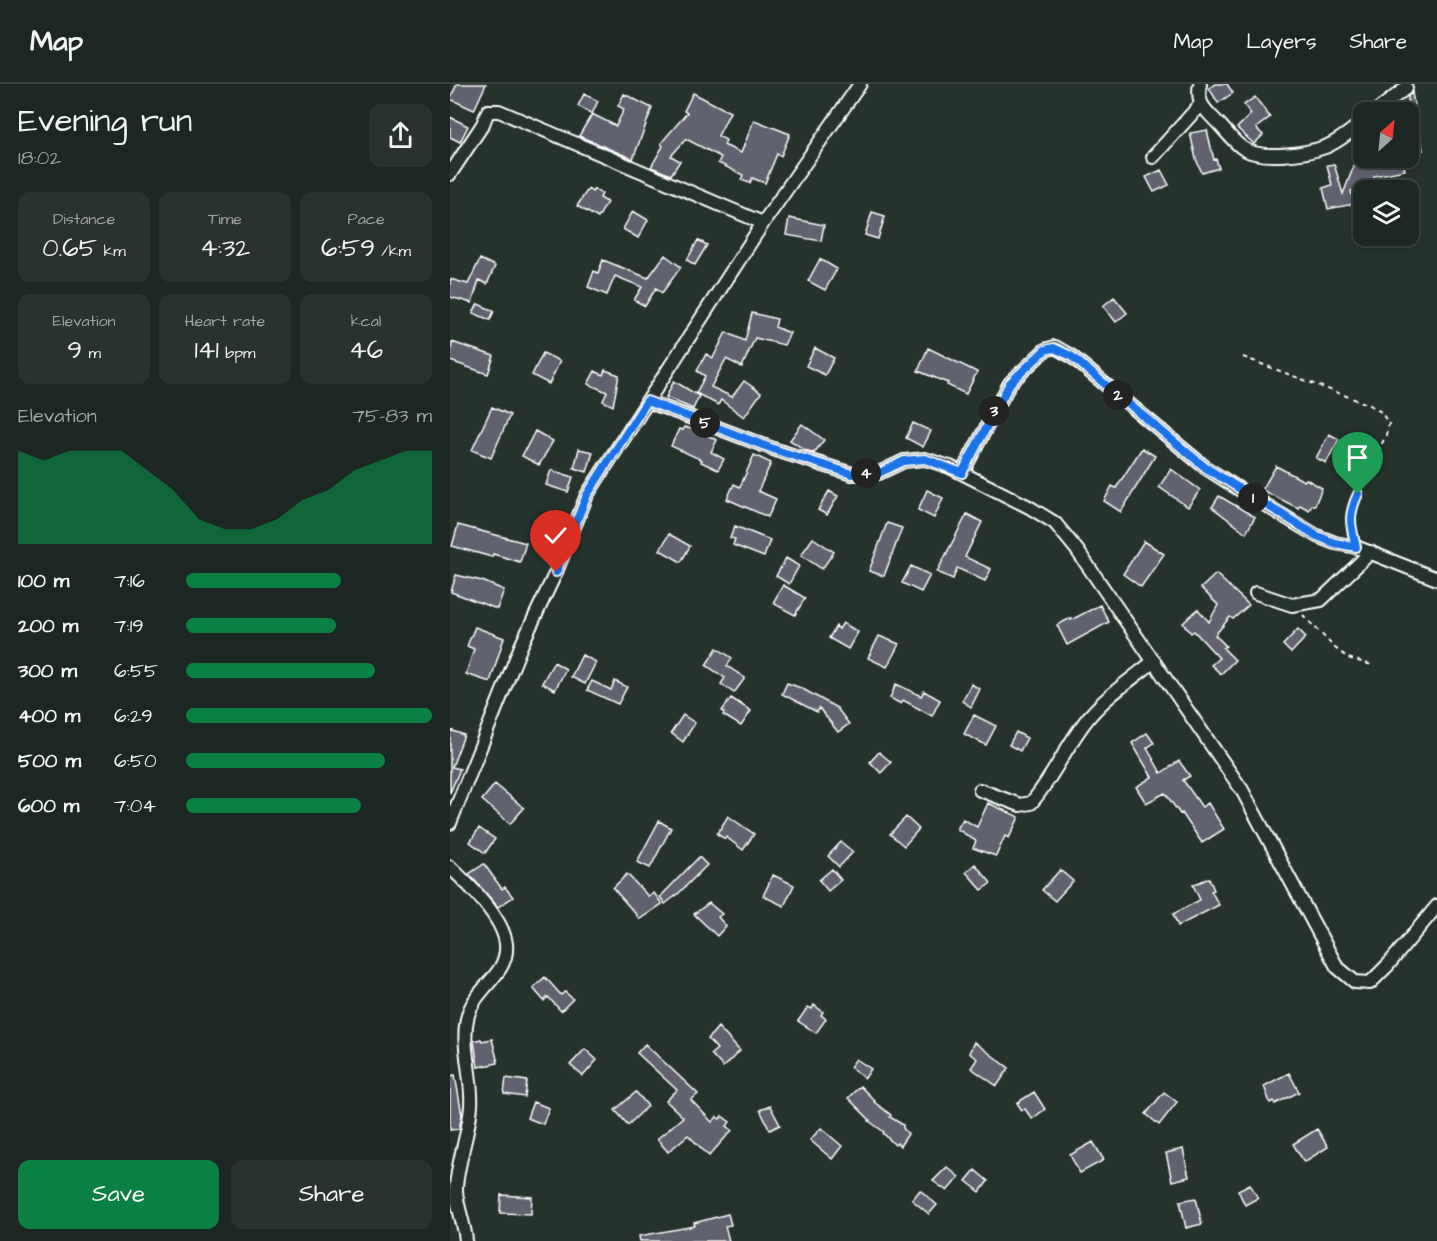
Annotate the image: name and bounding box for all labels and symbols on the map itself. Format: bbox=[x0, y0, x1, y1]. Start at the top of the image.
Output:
north arrow bbox=[1353, 102, 1419, 168]
pin: 2 bbox=[1103, 380, 1133, 410]
pin: 3 bbox=[979, 396, 1009, 426]
pin: 5 bbox=[690, 408, 720, 438]
pin bbox=[1332, 432, 1383, 494]
pin: 4 bbox=[851, 458, 881, 488]
pin: 1 bbox=[1238, 483, 1268, 513]
pin bbox=[530, 510, 581, 572]

